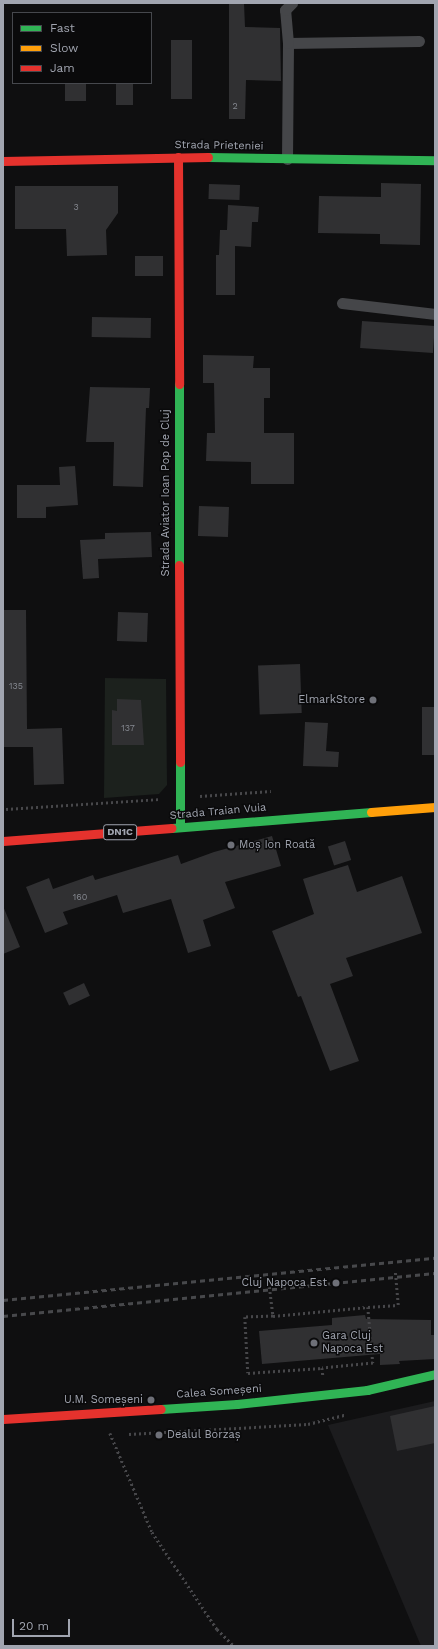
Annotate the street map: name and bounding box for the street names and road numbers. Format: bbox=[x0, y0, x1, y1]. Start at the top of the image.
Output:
street label: Strada Prieteniei bbox=[174, 139, 264, 153]
street label: Strada Aviator Ioan Pop de Cluj bbox=[159, 409, 173, 577]
street label: Strada Traian Vuia bbox=[169, 801, 267, 823]
road number: DN1C bbox=[103, 824, 137, 840]
street label: Calea Someșeni bbox=[176, 1382, 262, 1402]

